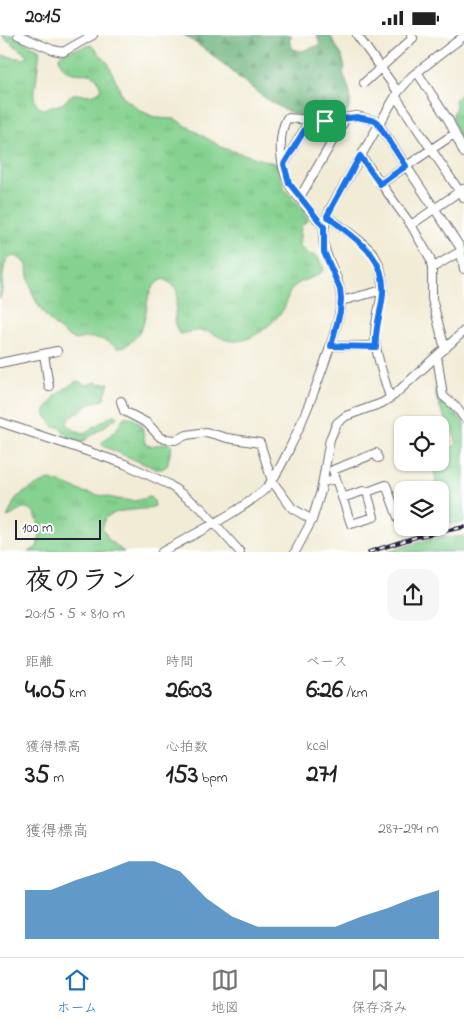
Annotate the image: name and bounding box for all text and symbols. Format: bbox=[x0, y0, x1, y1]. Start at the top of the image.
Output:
text: 20:15 bbox=[25, 4, 61, 31]
pin bbox=[304, 100, 346, 142]
icon: arrive bbox=[311, 107, 339, 135]
map controls bbox=[394, 416, 449, 536]
button: locate bbox=[394, 416, 449, 471]
button: layers bbox=[394, 481, 449, 536]
scale bar bbox=[15, 517, 101, 540]
text: 100 m bbox=[22, 518, 53, 539]
text: 夜のラン bbox=[25, 562, 137, 603]
button: share bbox=[387, 569, 439, 621]
text: 20:15 · 5 × 810 m bbox=[25, 602, 125, 626]
text: 距離 bbox=[25, 652, 53, 673]
text: 時間 bbox=[166, 652, 194, 673]
text: ペース bbox=[306, 652, 348, 673]
text: 4.05 bbox=[25, 673, 66, 709]
text: 26:03 bbox=[166, 673, 212, 709]
text: 6:26 bbox=[306, 673, 343, 709]
text: km bbox=[66, 683, 86, 704]
text: /km bbox=[343, 683, 368, 704]
text: kcal bbox=[306, 736, 329, 757]
text: 獲得標高 bbox=[25, 737, 81, 758]
text: 心拍数 bbox=[166, 737, 208, 758]
text: 271 bbox=[306, 757, 337, 793]
text: 35 bbox=[25, 758, 50, 794]
text: 153 bbox=[166, 758, 198, 794]
text: m bbox=[50, 768, 64, 789]
text: bpm bbox=[198, 768, 228, 789]
text: 287–294 m bbox=[378, 817, 439, 841]
text: 獲得標高 bbox=[25, 820, 89, 844]
tab: ホーム bbox=[56, 966, 98, 1019]
tab: 地図 bbox=[211, 966, 239, 1019]
tab: 保存済み bbox=[352, 966, 408, 1019]

